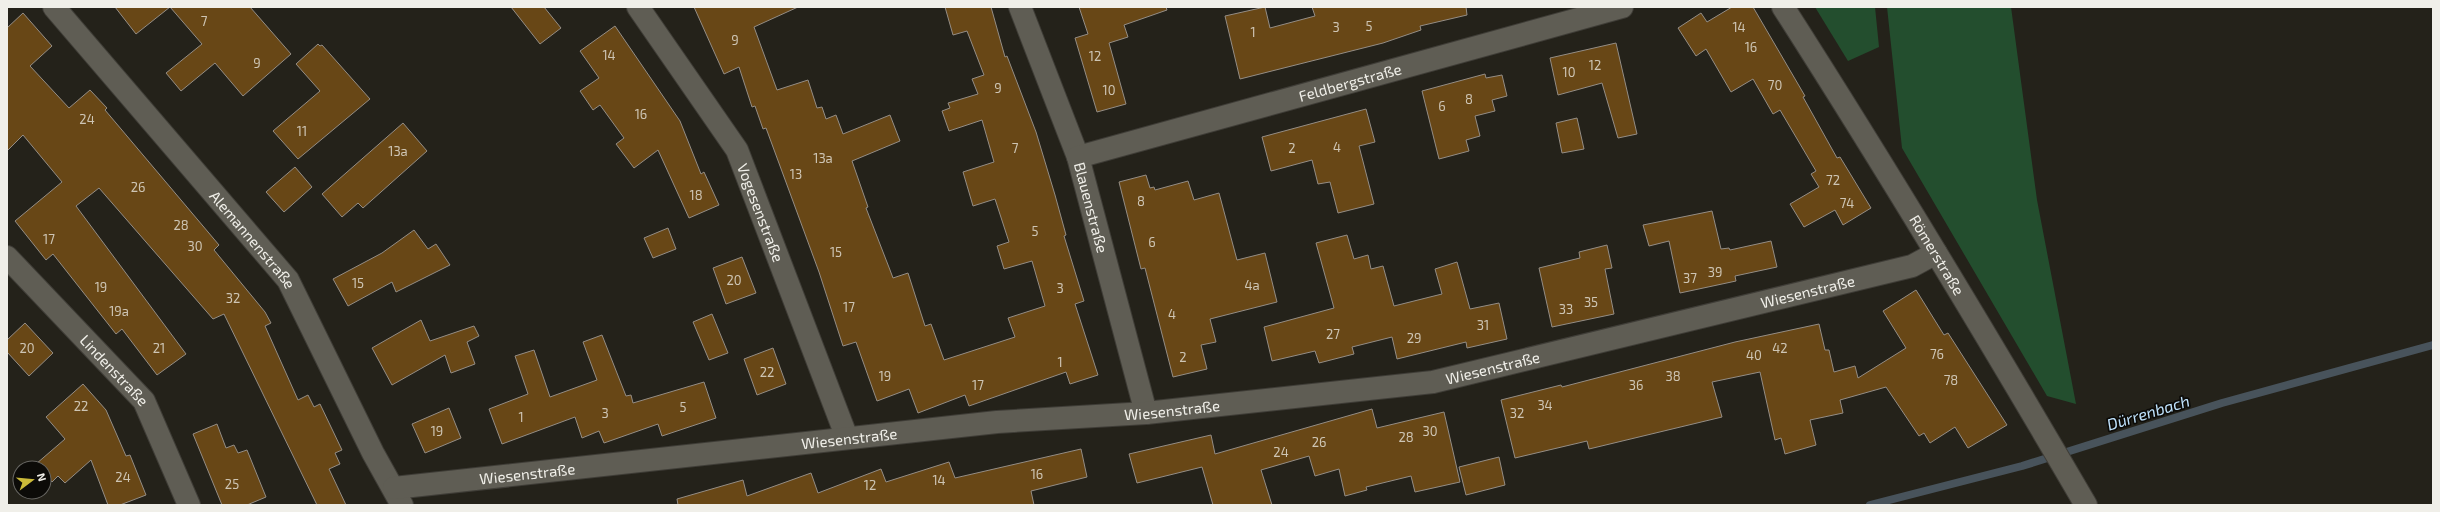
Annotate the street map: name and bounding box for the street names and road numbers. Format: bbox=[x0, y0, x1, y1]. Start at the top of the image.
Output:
street label: Feldbergstraße bbox=[1296, 59, 1403, 105]
street label: Blauenstraße bbox=[1071, 160, 1112, 255]
street label: Vogesenstraße bbox=[734, 161, 788, 264]
street label: Alemannenstraße bbox=[206, 187, 300, 291]
street label: Römerstraße bbox=[1906, 211, 1969, 298]
street label: Wiesenstraße bbox=[1759, 271, 1857, 311]
street label: Lindenstraße bbox=[77, 331, 153, 409]
street label: Wiesenstraße bbox=[1444, 347, 1542, 388]
street label: Wiesenstraße bbox=[1123, 396, 1221, 423]
street label: Wiesenstraße bbox=[800, 424, 898, 452]
street label: Wiesenstraße bbox=[478, 459, 576, 488]

